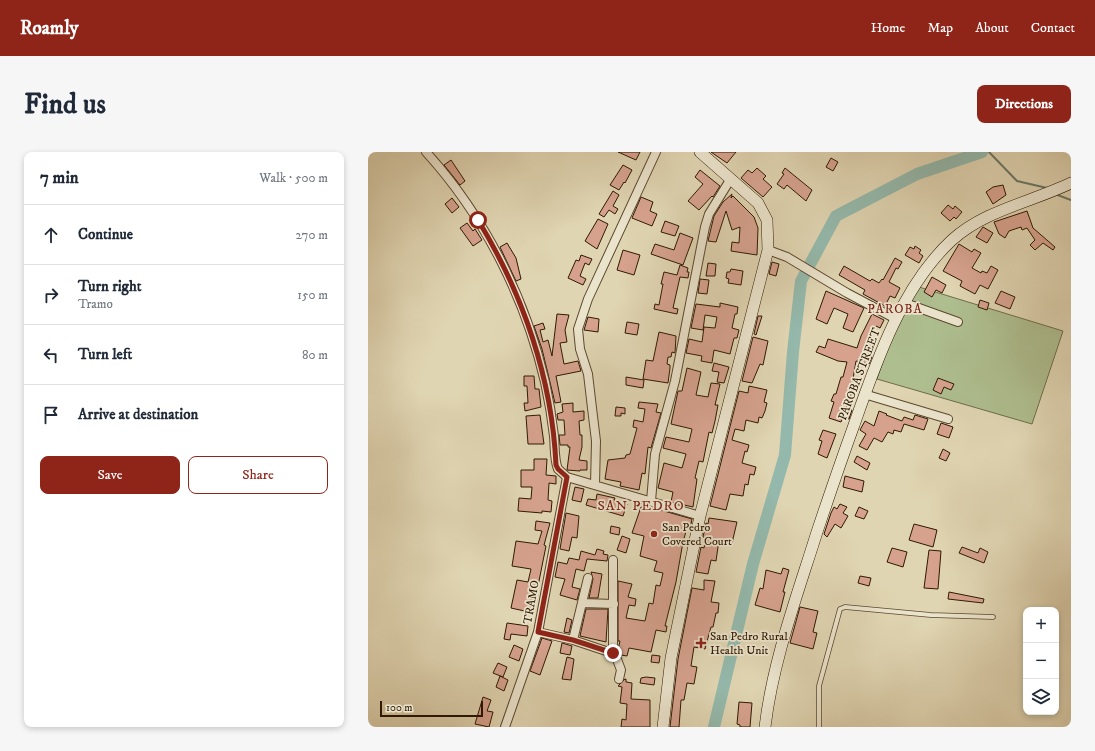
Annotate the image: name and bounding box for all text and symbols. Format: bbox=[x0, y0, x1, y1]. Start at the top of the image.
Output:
text: Roamly bbox=[20, 17, 79, 40]
text: Home bbox=[871, 19, 905, 37]
text: Map bbox=[927, 19, 953, 37]
text: About bbox=[975, 19, 1009, 37]
text: Contact bbox=[1031, 19, 1075, 37]
button: Directions bbox=[977, 85, 1071, 123]
text: Find us bbox=[24, 87, 106, 122]
text: 7 min bbox=[40, 167, 79, 189]
text: Walk · 500 m bbox=[259, 170, 328, 186]
route start bbox=[469, 211, 487, 229]
icon: ahead bbox=[40, 224, 62, 246]
text: Continue bbox=[78, 225, 133, 244]
text: 270 m bbox=[296, 227, 328, 243]
text: Turn right bbox=[78, 277, 141, 296]
icon: right bbox=[40, 284, 62, 306]
text: 150 m bbox=[297, 287, 328, 303]
text: Tramo bbox=[78, 296, 113, 312]
district label: PAROBA bbox=[867, 301, 923, 317]
street label: PAROBA STREET bbox=[835, 326, 884, 423]
icon: left bbox=[40, 344, 62, 366]
text: Turn left bbox=[78, 345, 132, 364]
text: 80 m bbox=[302, 347, 328, 363]
icon: arrive bbox=[40, 404, 62, 426]
text: Arrive at destination bbox=[78, 405, 198, 424]
button: Save bbox=[40, 456, 180, 494]
button: Share bbox=[188, 456, 328, 494]
district label: SAN PEDRO bbox=[597, 497, 685, 515]
place label: San Pedro Covered Court bbox=[662, 520, 732, 549]
marker: San Pedro Covered Court bbox=[649, 529, 659, 539]
street label: TRAMO bbox=[520, 579, 543, 625]
map controls bbox=[1023, 607, 1059, 715]
button: + bbox=[1023, 607, 1059, 643]
place label: San Pedro Rural Health Unit bbox=[710, 629, 788, 658]
marker: San Pedro Rural Health Unit bbox=[695, 637, 707, 649]
button: − bbox=[1023, 643, 1059, 679]
route end bbox=[604, 644, 622, 662]
button: layers bbox=[1023, 679, 1059, 715]
scale bar bbox=[380, 699, 483, 718]
text: 100 m bbox=[386, 701, 412, 715]

